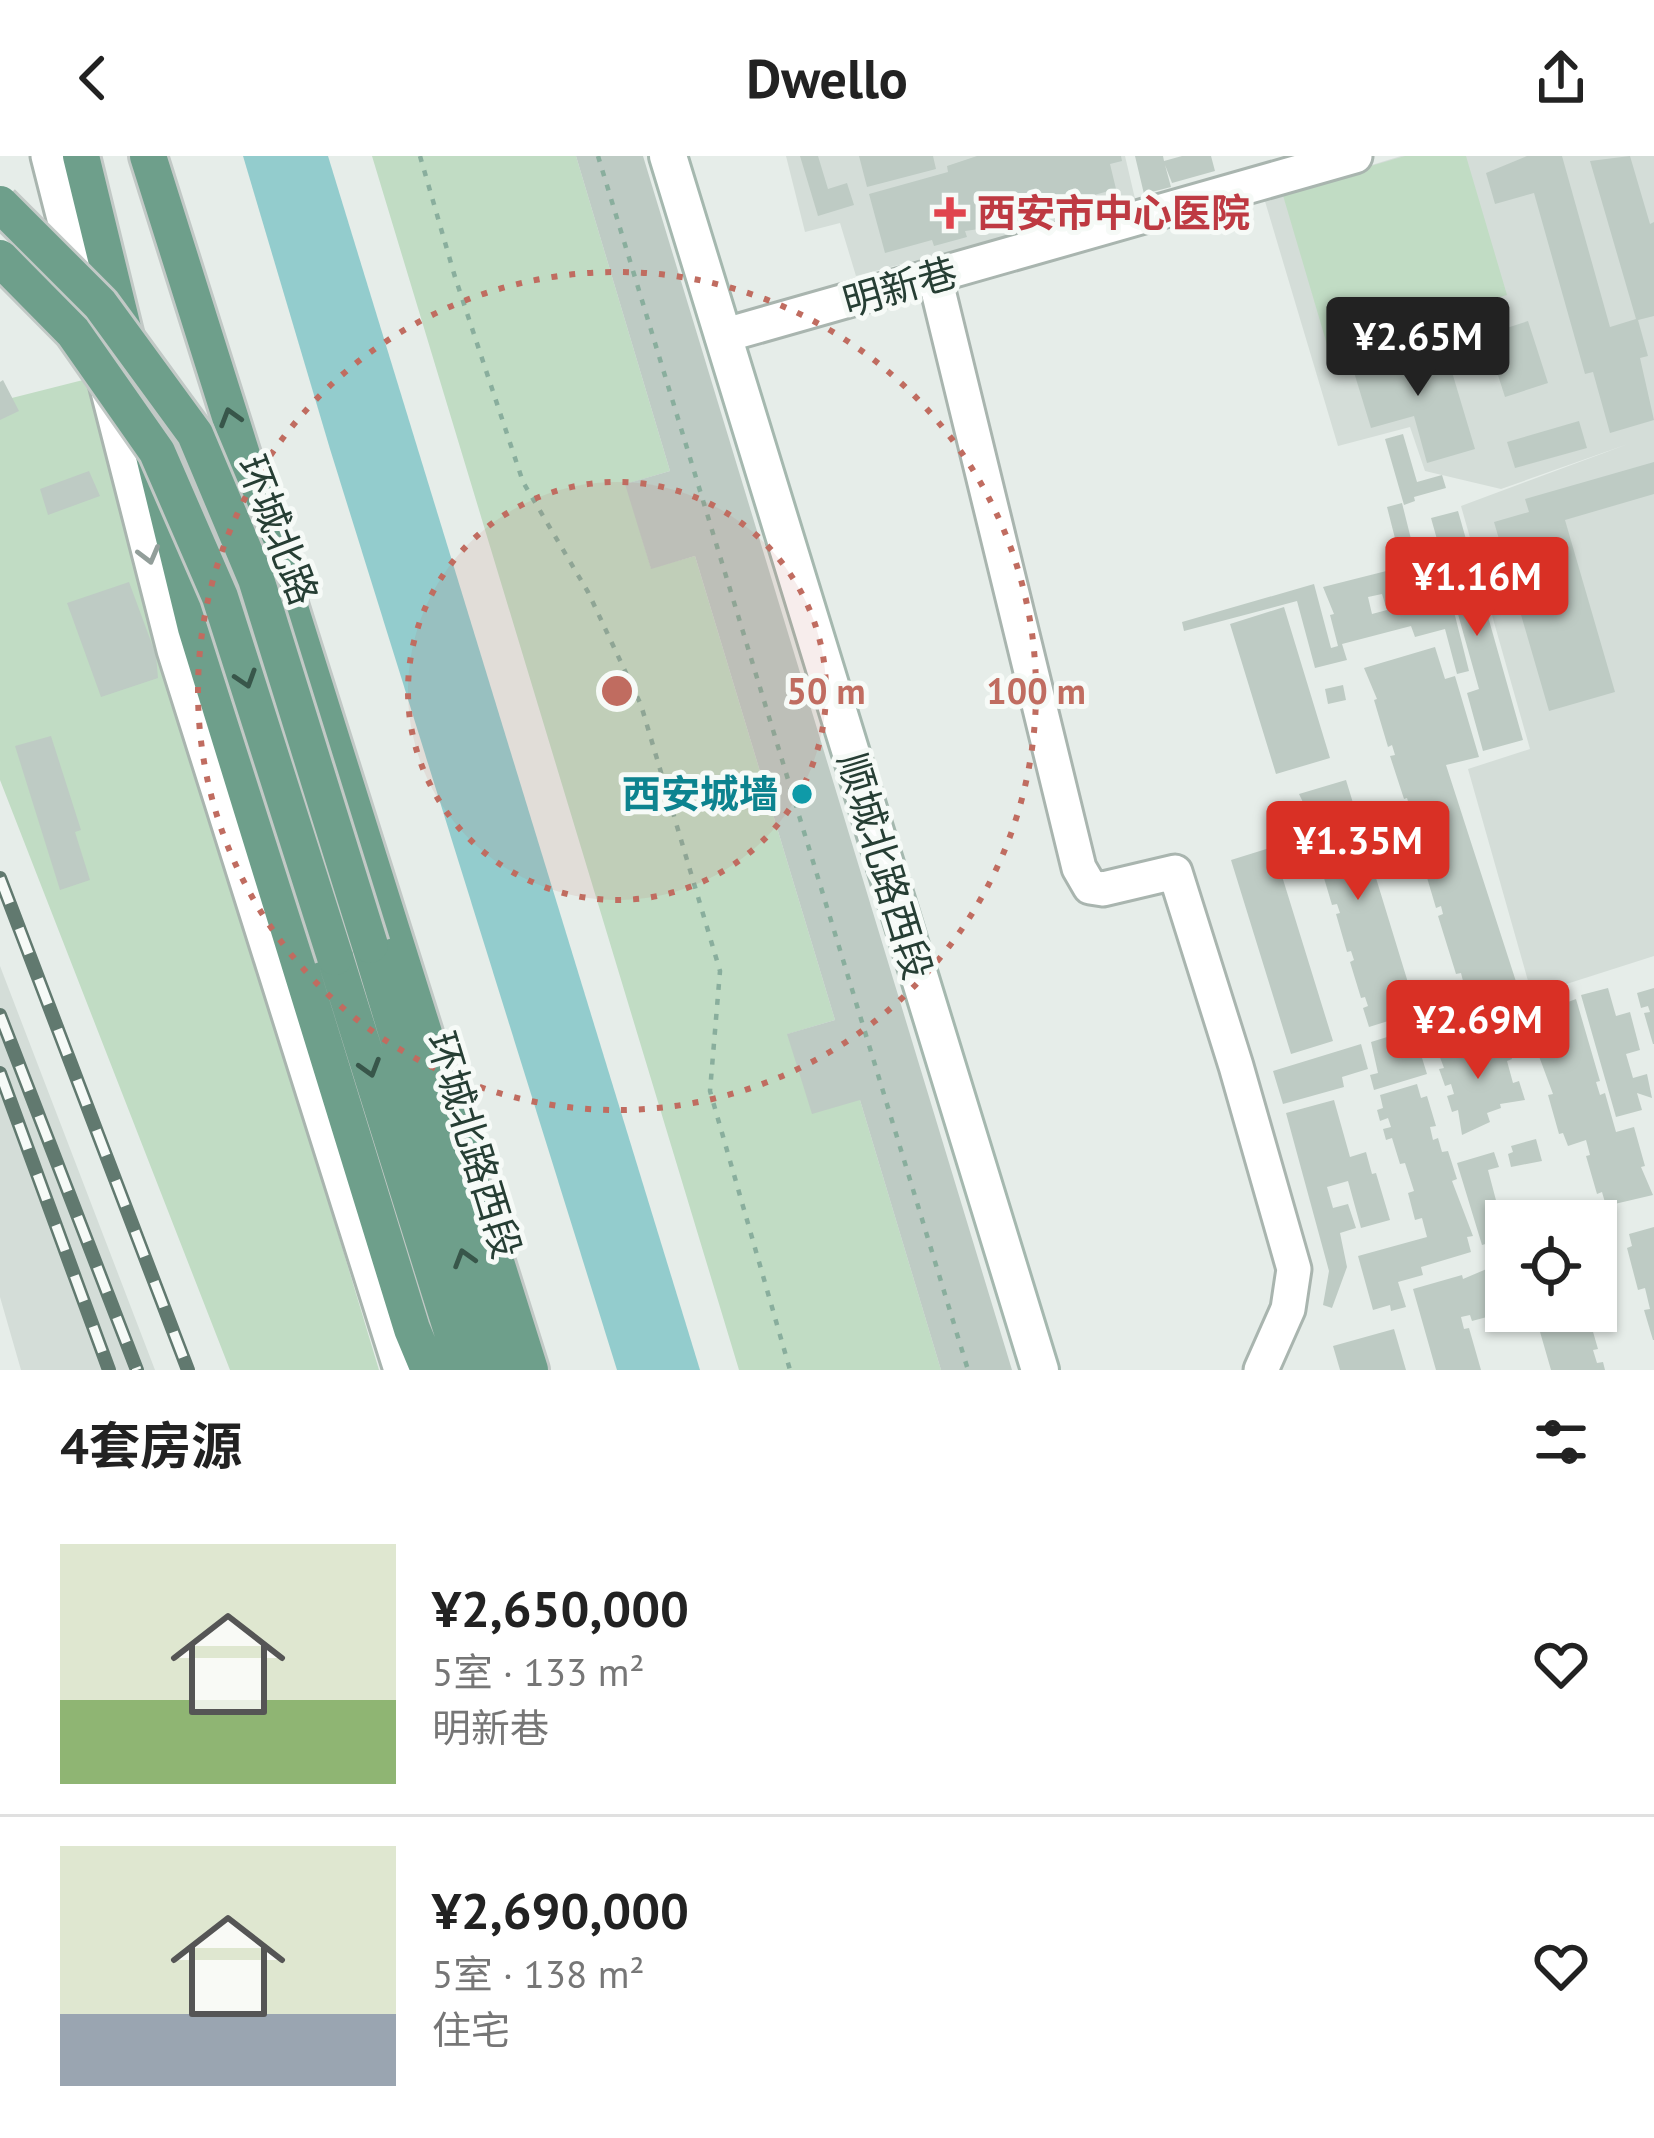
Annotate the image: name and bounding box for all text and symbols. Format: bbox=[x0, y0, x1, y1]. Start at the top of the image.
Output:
text: Dwello bbox=[746, 43, 908, 113]
icon: back bbox=[60, 45, 126, 111]
icon: share bbox=[1528, 45, 1594, 111]
place label: 西安市中心医院 bbox=[977, 187, 1250, 238]
marker: 西安市中心医院 bbox=[934, 197, 966, 229]
street label: 明新巷 bbox=[837, 246, 963, 327]
pin: ¥2.65M bbox=[1320, 297, 1516, 399]
text: ¥2.65M bbox=[1353, 310, 1483, 361]
one-way arrow bbox=[219, 407, 244, 428]
street label: 环城北路 bbox=[227, 448, 330, 612]
pin: ¥1.16M bbox=[1379, 537, 1575, 639]
one-way arrow bbox=[134, 544, 159, 564]
text: ¥1.16M bbox=[1412, 550, 1542, 601]
text: 50 m bbox=[787, 667, 865, 714]
text: 100 m bbox=[986, 667, 1086, 714]
one-way arrow bbox=[232, 668, 257, 689]
centre of rings bbox=[596, 670, 638, 712]
street label: 顺城北路西段 bbox=[827, 747, 944, 985]
place label: 西安城墙 bbox=[622, 768, 778, 819]
marker: 西安城墙 bbox=[789, 781, 815, 807]
pin: ¥1.35M bbox=[1260, 801, 1456, 903]
text: ¥1.35M bbox=[1293, 814, 1423, 865]
pin: ¥2.69M bbox=[1380, 980, 1576, 1082]
text: ¥2.69M bbox=[1413, 993, 1543, 1044]
street label: 环城北路西段 bbox=[416, 1026, 533, 1264]
one-way arrow bbox=[356, 1057, 381, 1078]
map controls bbox=[1485, 1200, 1617, 1332]
button: locate bbox=[1485, 1200, 1617, 1332]
one-way arrow bbox=[453, 1248, 478, 1269]
icon: filters bbox=[1528, 1409, 1594, 1475]
text: 4套房源 bbox=[60, 1412, 242, 1478]
text: ¥2,650,000 bbox=[432, 1575, 689, 1641]
icon: home bbox=[156, 1592, 300, 1736]
icon: heart bbox=[1528, 1631, 1594, 1697]
text: 5室 · 133 m² bbox=[432, 1646, 645, 1697]
text: 明新巷 bbox=[432, 1702, 549, 1753]
text: ¥2,690,000 bbox=[432, 1877, 689, 1943]
icon: home bbox=[156, 1894, 300, 2038]
icon: heart bbox=[1528, 1933, 1594, 1999]
text: 5室 · 138 m² bbox=[432, 1948, 645, 1999]
text: 住宅 bbox=[432, 2004, 510, 2055]

